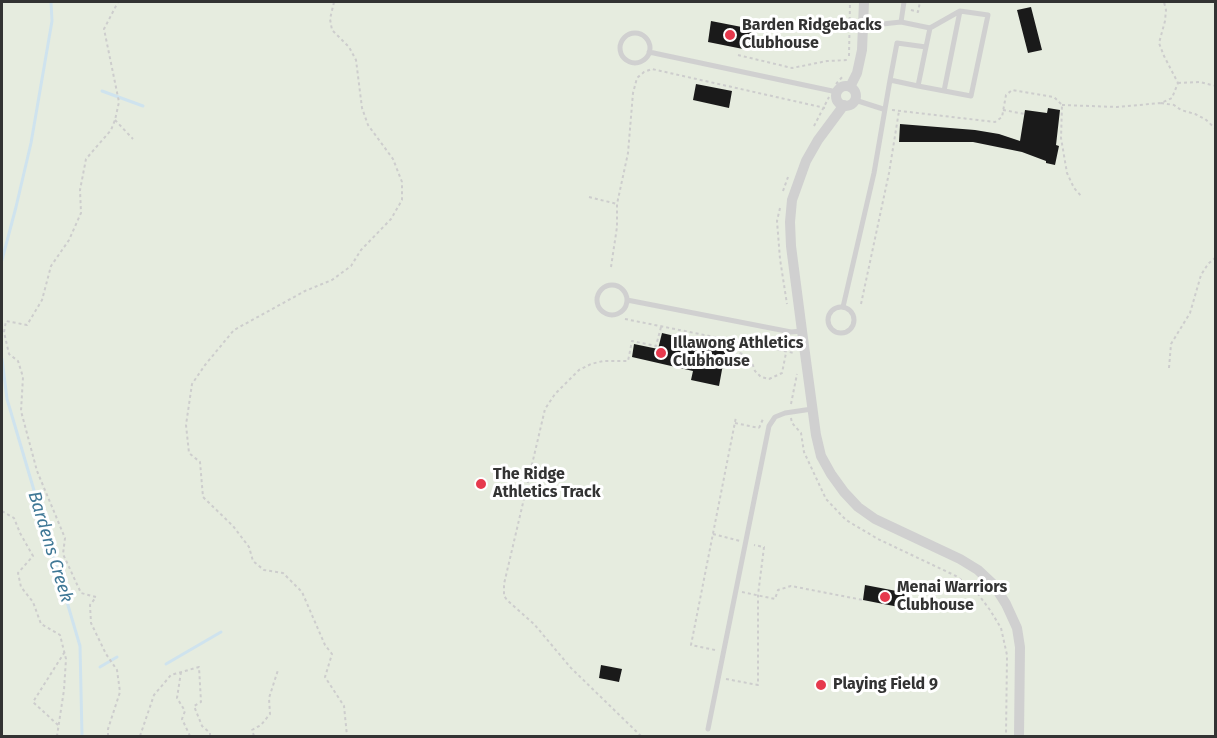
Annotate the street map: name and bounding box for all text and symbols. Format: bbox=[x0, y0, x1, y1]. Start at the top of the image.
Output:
place label: Barden Ridgebacks Clubhouse bbox=[742, 16, 882, 54]
marker: Barden Ridgebacks Clubhouse bbox=[723, 28, 737, 42]
place label: Illawong Athletics Clubhouse bbox=[673, 334, 803, 372]
marker: Illawong Athletics Clubhouse bbox=[654, 346, 668, 360]
place label: The Ridge Athletics Track bbox=[493, 465, 601, 503]
marker: The Ridge Athletics Track bbox=[474, 477, 488, 491]
water label: Bardens Creek bbox=[23, 489, 77, 605]
place label: Menai Warriors Clubhouse bbox=[897, 578, 1007, 616]
marker: Menai Warriors Clubhouse bbox=[878, 590, 892, 604]
place label: Playing Field 9 bbox=[833, 675, 938, 695]
marker: Playing Field 9 bbox=[814, 678, 828, 692]

